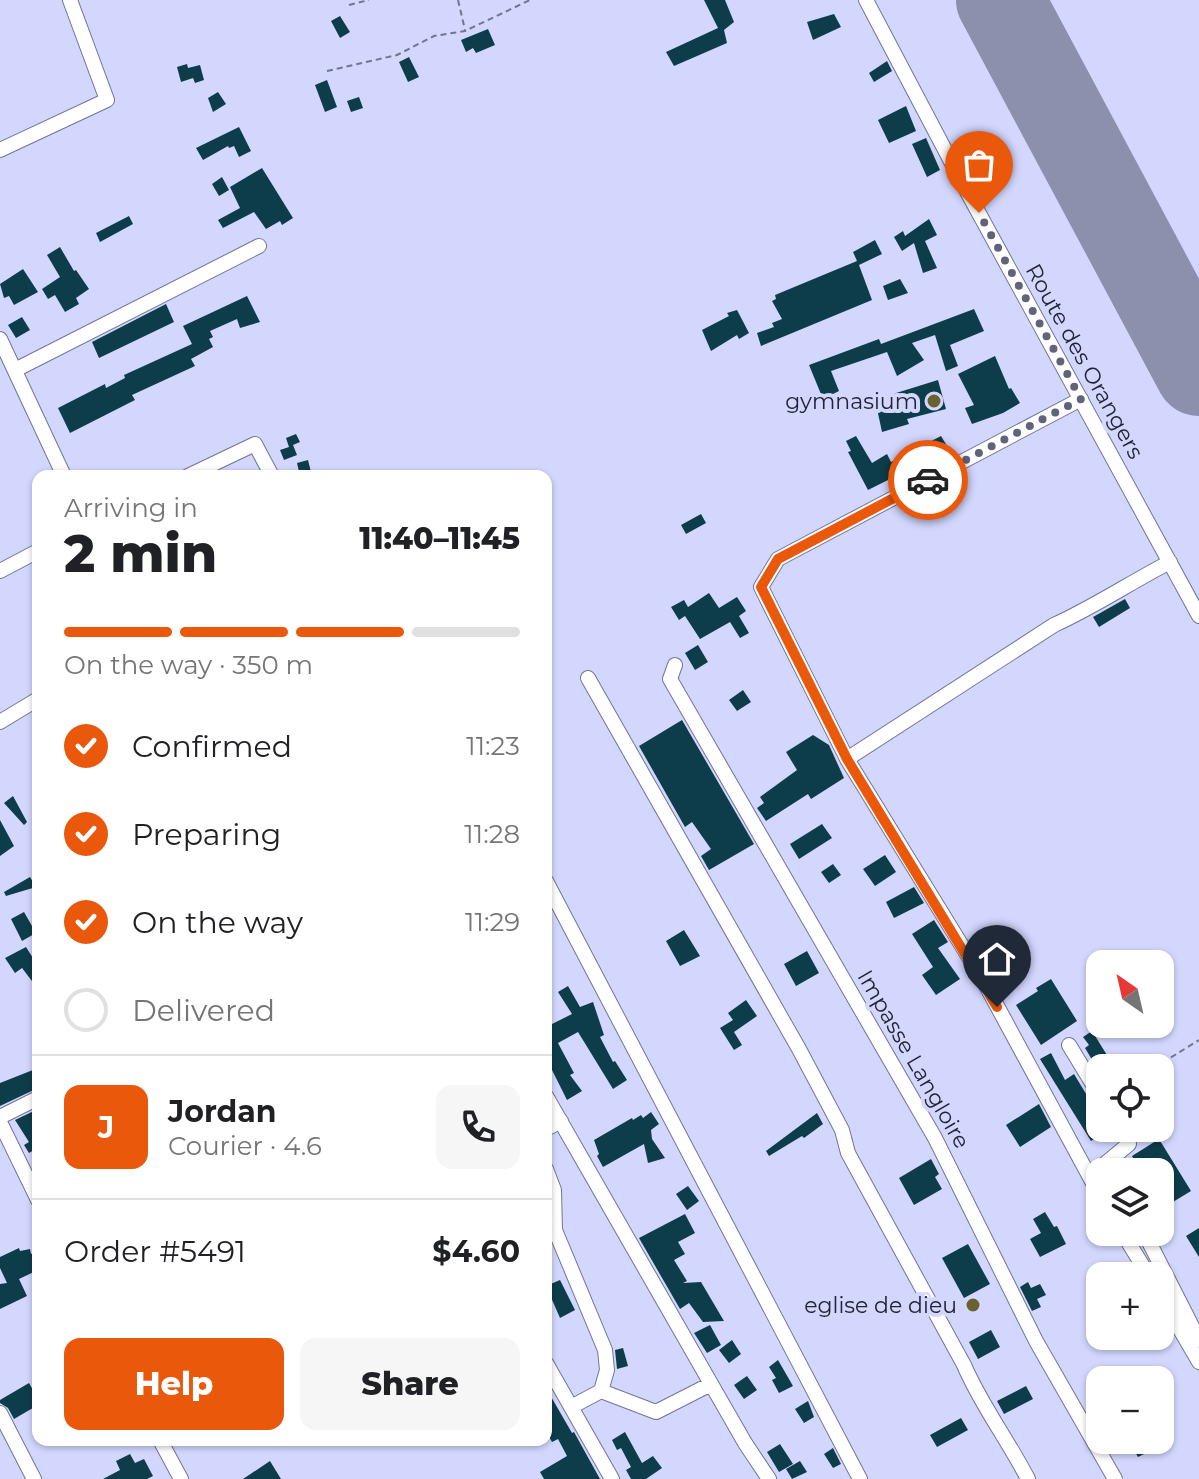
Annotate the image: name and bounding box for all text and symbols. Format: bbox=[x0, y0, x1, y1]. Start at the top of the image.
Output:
pin bbox=[945, 131, 1013, 213]
icon: bag bbox=[957, 143, 1001, 187]
street label: Route des Orangers bbox=[1020, 259, 1150, 464]
place label: gymnasium bbox=[785, 388, 918, 415]
marker: gymnasium bbox=[925, 392, 943, 410]
courier bbox=[888, 440, 968, 520]
icon: car bbox=[906, 458, 950, 502]
text: Arriving in bbox=[64, 492, 198, 524]
text: 11:40–11:45 bbox=[359, 520, 520, 557]
text: 2 min bbox=[64, 522, 217, 585]
text: On the way · 350 m bbox=[64, 649, 313, 681]
icon: check bbox=[64, 724, 108, 768]
text: Confirmed bbox=[132, 728, 292, 765]
text: 11:23 bbox=[466, 730, 520, 762]
icon: check bbox=[64, 812, 108, 856]
text: Preparing bbox=[132, 816, 281, 853]
text: 11:28 bbox=[464, 818, 520, 850]
icon: check bbox=[64, 900, 108, 944]
text: On the way bbox=[132, 904, 303, 941]
text: 11:29 bbox=[465, 906, 520, 938]
pin bbox=[963, 925, 1031, 1007]
icon: home bbox=[975, 937, 1019, 981]
north arrow bbox=[1086, 950, 1174, 1038]
map controls bbox=[1086, 950, 1174, 1454]
street label: Impasse Langloire bbox=[851, 965, 976, 1153]
text: Delivered bbox=[132, 992, 275, 1029]
button: locate bbox=[1086, 1054, 1174, 1142]
button: phone bbox=[436, 1085, 520, 1169]
text: Jordan bbox=[168, 1093, 277, 1130]
text: J bbox=[98, 1109, 114, 1146]
text: Courier · 4.6 bbox=[168, 1130, 322, 1162]
button: layers bbox=[1086, 1158, 1174, 1246]
text: Order #5491 bbox=[64, 1233, 246, 1270]
text: $4.60 bbox=[432, 1233, 520, 1270]
button: + bbox=[1086, 1262, 1174, 1350]
place label: eglise de dieu bbox=[804, 1292, 957, 1319]
marker: eglise de dieu bbox=[964, 1296, 982, 1314]
button: Help bbox=[64, 1338, 284, 1430]
button: Share bbox=[300, 1338, 520, 1430]
button: − bbox=[1086, 1366, 1174, 1454]

